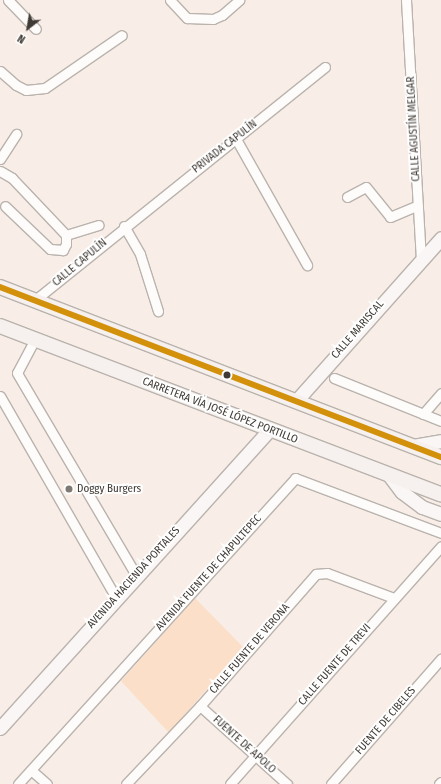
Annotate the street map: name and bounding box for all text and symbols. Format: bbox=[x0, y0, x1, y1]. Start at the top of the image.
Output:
north arrow bbox=[8, 8, 48, 48]
text: N bbox=[15, 31, 28, 46]
street label: CALLE AGUSTÍN MELGAR bbox=[405, 76, 423, 182]
street label: PRIVADA CAPULÍN bbox=[190, 118, 260, 176]
street label: CALLE CAPULÍN bbox=[50, 236, 110, 290]
street label: CALLE MARISCAL bbox=[329, 298, 387, 362]
unlabelled marker bbox=[222, 370, 232, 380]
street label: CARRETERA VÍA JOSÉ LÓPEZ PORTILLO bbox=[140, 375, 300, 447]
place label: Doggy Burgers bbox=[77, 482, 141, 496]
marker: Doggy Burgers bbox=[64, 484, 74, 494]
street label: AVENIDA FUENTE DE CHAPULTEPEC bbox=[153, 512, 265, 634]
street label: AVENIDA HACIENDA PORTALES bbox=[85, 525, 183, 631]
street label: CALLE FUENTE DE VERONA bbox=[207, 601, 293, 697]
street label: CALLE FUENTE DE TREVI bbox=[296, 622, 374, 708]
street label: FUENTE DE CIBELES bbox=[353, 685, 419, 757]
street label: FUENTE DE APOLO bbox=[210, 713, 278, 777]

